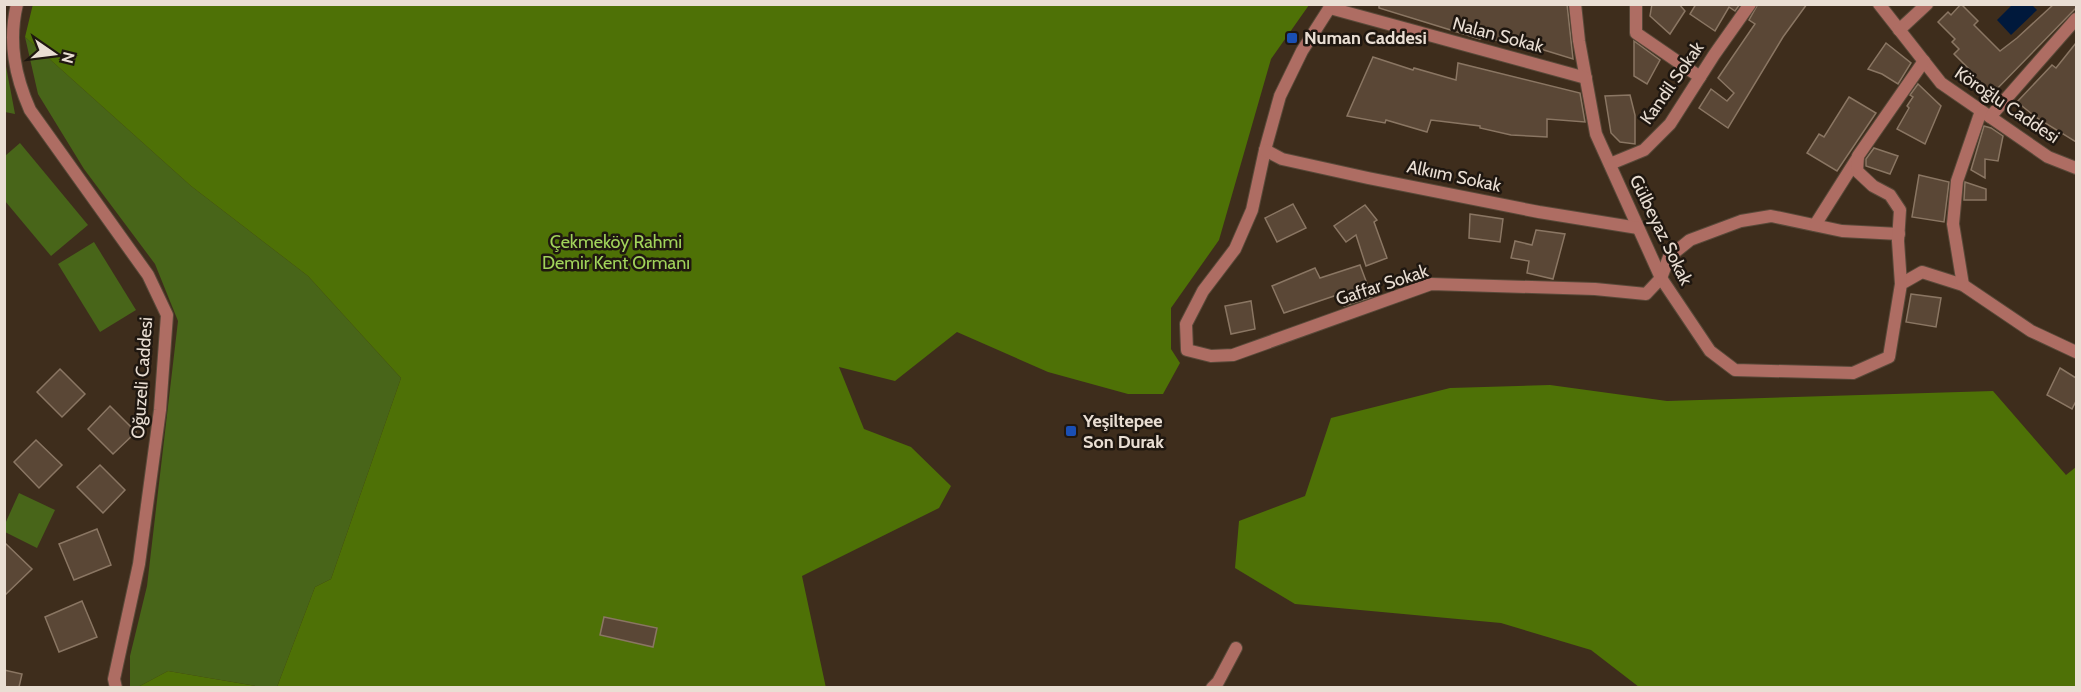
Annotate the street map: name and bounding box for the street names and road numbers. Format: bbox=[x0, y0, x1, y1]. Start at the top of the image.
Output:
street label: Nalan Sokak bbox=[1450, 12, 1547, 58]
street label: Kandil Sokak bbox=[1635, 37, 1709, 129]
street label: Köroğlu Caddesi bbox=[1950, 62, 2064, 148]
street label: Alkıım Sokak bbox=[1405, 155, 1504, 197]
street label: Gülbeyaz Sokak bbox=[1625, 171, 1698, 290]
street label: Gaffar Sokak bbox=[1333, 259, 1432, 310]
street label: Oğuzeli Caddesi bbox=[127, 316, 157, 440]

